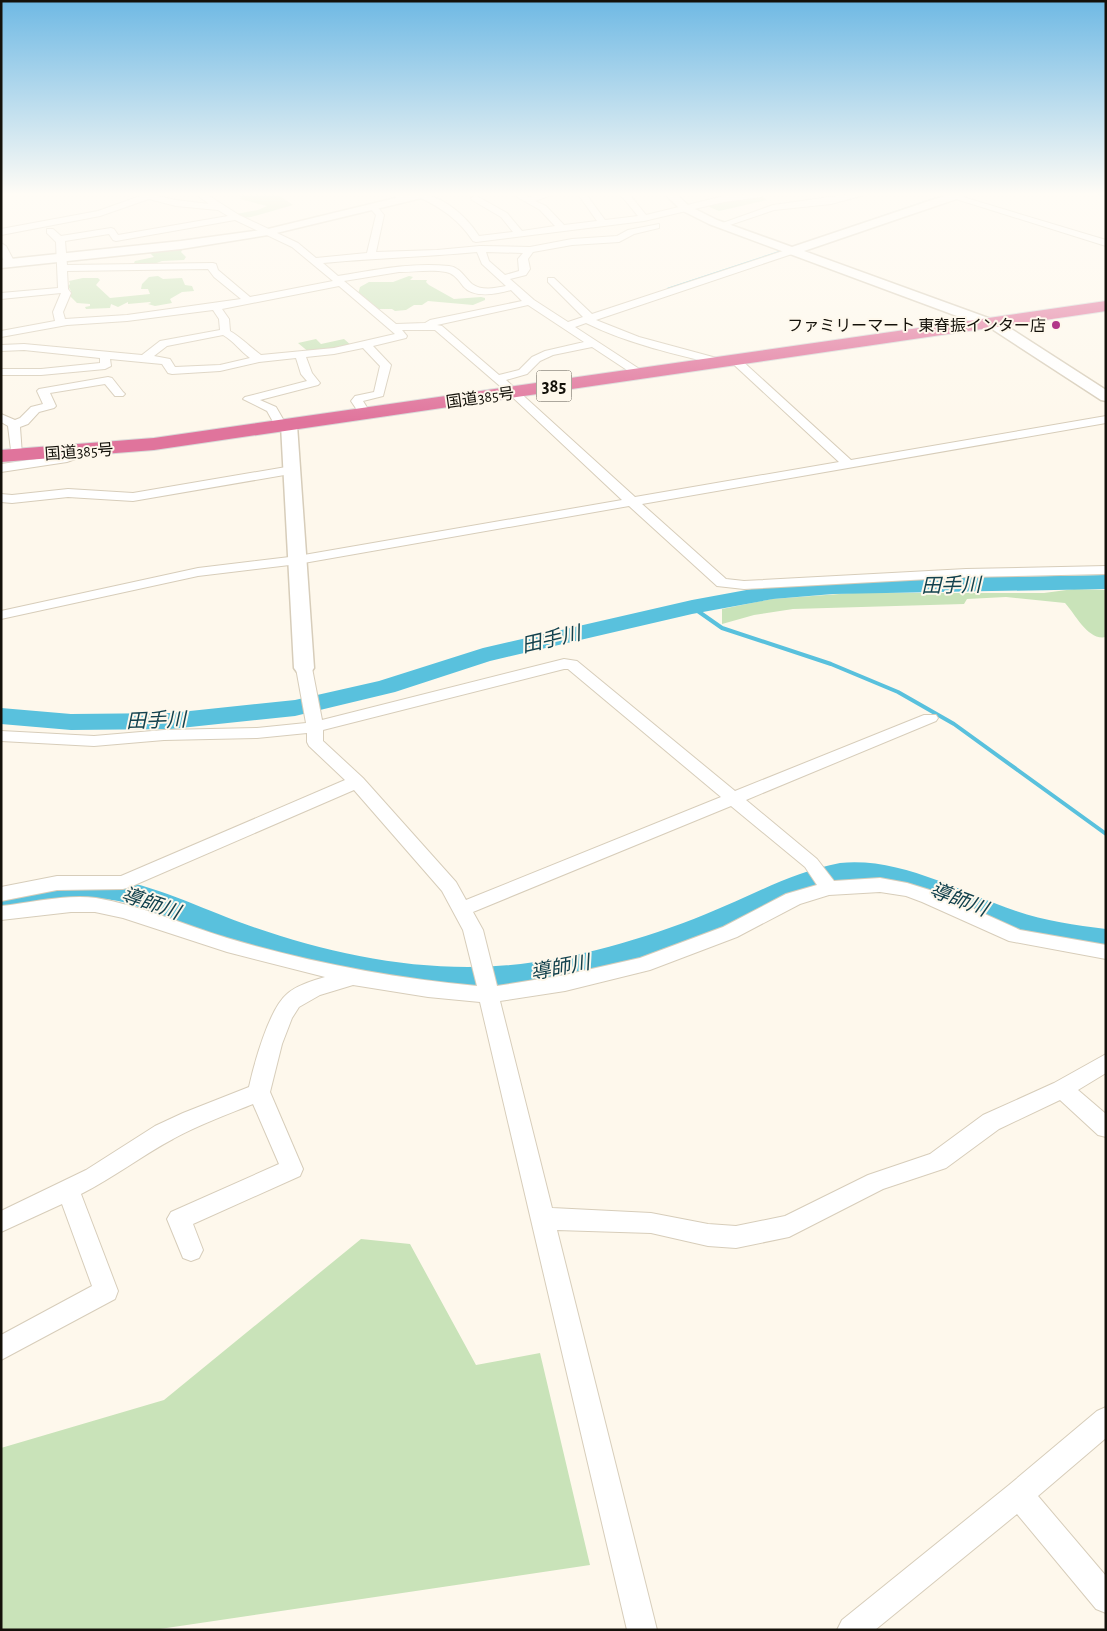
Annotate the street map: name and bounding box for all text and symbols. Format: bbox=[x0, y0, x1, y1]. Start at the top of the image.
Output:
place label: ファミリーマート 東脊振インター店 bbox=[787, 317, 1046, 334]
marker: ファミリーマート 東脊振インター店 bbox=[1050, 319, 1062, 331]
road number: 385 bbox=[536, 371, 572, 402]
street label: 国道385号 bbox=[445, 384, 515, 411]
street label: 国道385号 bbox=[44, 441, 114, 462]
water label: 田手川 bbox=[921, 574, 983, 597]
water label: 田手川 bbox=[520, 622, 585, 656]
water label: 田手川 bbox=[126, 709, 188, 732]
water label: 導師川 bbox=[927, 879, 992, 921]
water label: 導師川 bbox=[119, 884, 185, 924]
water label: 導師川 bbox=[529, 951, 594, 984]

